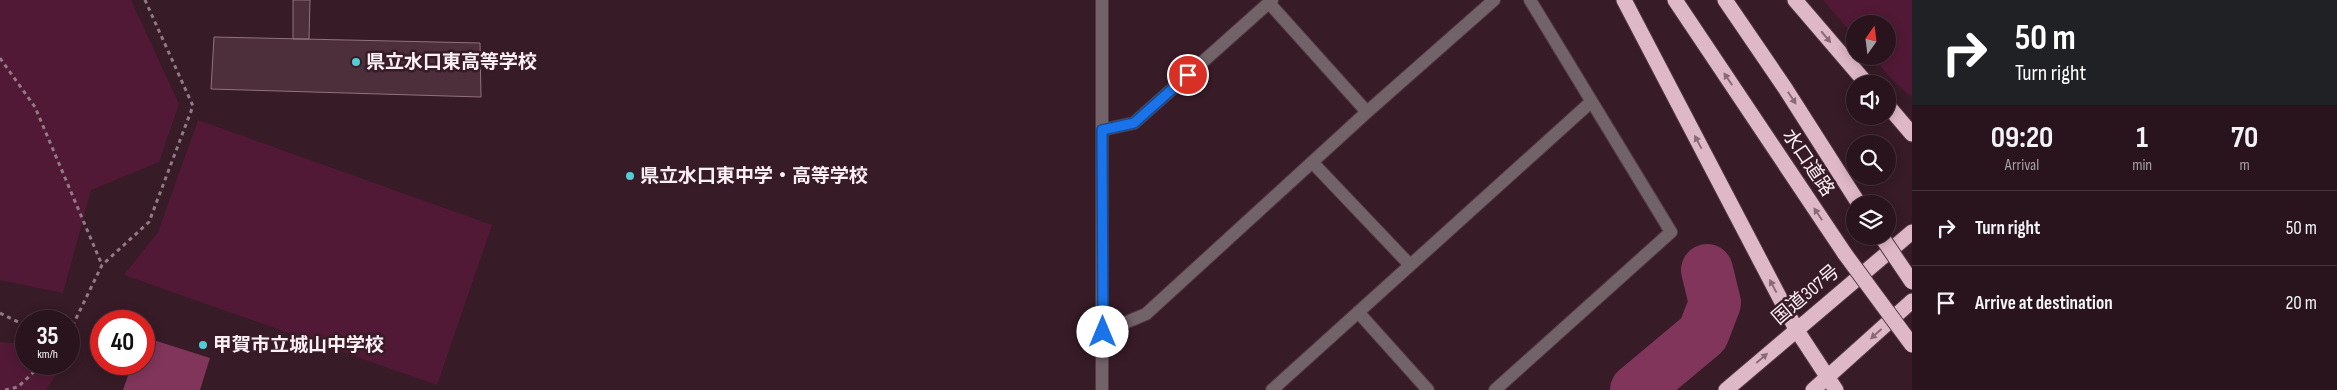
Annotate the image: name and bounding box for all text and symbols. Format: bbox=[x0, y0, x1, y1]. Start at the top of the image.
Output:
north arrow bbox=[1846, 15, 1896, 65]
map controls bbox=[1846, 15, 1896, 245]
text: 50 m bbox=[2015, 17, 2076, 60]
icon: right bbox=[1932, 20, 1997, 85]
one-way arrow bbox=[1821, 31, 1832, 44]
place label: 県立水口東高等学校 bbox=[366, 51, 537, 74]
pin bbox=[1167, 54, 1209, 96]
marker: 県立水口東高等学校 bbox=[350, 56, 362, 68]
text: Turn right bbox=[2015, 60, 2086, 87]
icon: arrive bbox=[1174, 61, 1202, 89]
one-way arrow bbox=[1723, 72, 1733, 85]
button: sound bbox=[1846, 75, 1896, 125]
one-way arrow bbox=[1787, 92, 1796, 105]
text: 09:20 bbox=[1991, 120, 2053, 156]
text: 1 bbox=[2136, 120, 2148, 156]
text: 70 bbox=[2231, 120, 2258, 156]
street label: 水口道路 bbox=[1777, 125, 1839, 201]
one-way arrow bbox=[1694, 135, 1702, 149]
button: search bbox=[1846, 135, 1896, 185]
text: Arrival bbox=[2005, 156, 2039, 175]
text: min bbox=[2132, 156, 2152, 175]
text: m bbox=[2239, 156, 2250, 175]
place label: 県立水口東中学・高等学校 bbox=[640, 165, 868, 188]
marker: 県立水口東中学・高等学校 bbox=[624, 170, 636, 182]
button: layers bbox=[1846, 195, 1896, 245]
one-way arrow bbox=[1813, 207, 1823, 221]
icon: right bbox=[1932, 214, 1960, 242]
text: Turn right bbox=[1975, 217, 2040, 240]
text: 50 m bbox=[2286, 217, 2317, 240]
street label: 国道307号 bbox=[1768, 260, 1844, 330]
one-way arrow bbox=[1769, 279, 1777, 293]
icon: arrive bbox=[1932, 289, 1960, 317]
text: Arrive at destination bbox=[1975, 292, 2113, 315]
text: 20 m bbox=[2285, 292, 2317, 315]
position arrow bbox=[1076, 305, 1128, 357]
speed limit sign: 40 bbox=[90, 310, 155, 375]
text: 35 bbox=[36, 321, 59, 352]
one-way arrow bbox=[1870, 328, 1882, 340]
place label: 甲賀市立城山中学校 bbox=[213, 334, 384, 357]
marker: 甲賀市立城山中学校 bbox=[197, 339, 209, 351]
text: km/h bbox=[37, 347, 58, 362]
one-way arrow bbox=[1756, 352, 1768, 364]

